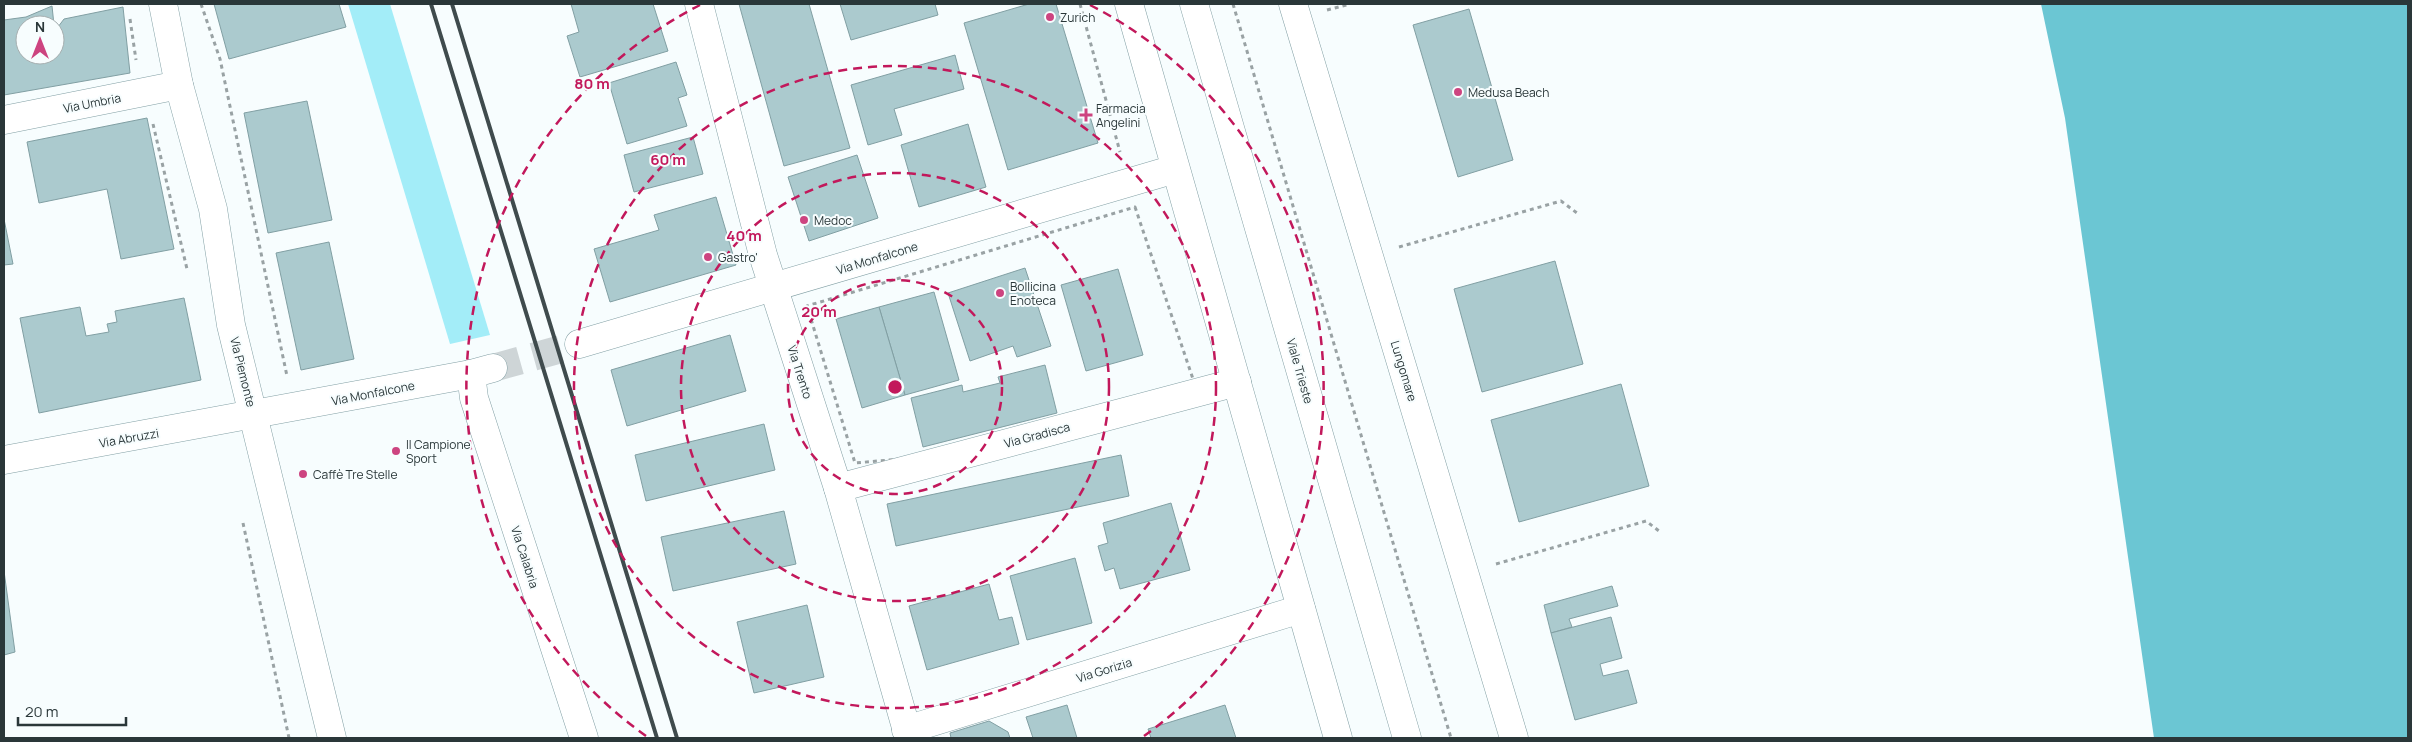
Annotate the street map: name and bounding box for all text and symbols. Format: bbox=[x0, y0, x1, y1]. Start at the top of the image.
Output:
place label: Zurich bbox=[1060, 9, 1095, 26]
marker: Zurich bbox=[1044, 11, 1056, 23]
north arrow bbox=[15, 15, 65, 65]
text: N bbox=[35, 17, 45, 36]
text: 80 m bbox=[574, 73, 610, 94]
place label: Medusa Beach bbox=[1468, 84, 1549, 101]
marker: Medusa Beach bbox=[1452, 86, 1464, 98]
street label: Via Umbria bbox=[62, 89, 122, 117]
place label: Farmacia Angelini bbox=[1096, 100, 1146, 131]
marker: Farmacia Angelini bbox=[1080, 109, 1092, 121]
text: 60 m bbox=[650, 149, 686, 170]
place label: Medoc bbox=[814, 212, 852, 229]
marker: Medoc bbox=[798, 214, 810, 226]
text: 40 m bbox=[726, 225, 762, 246]
street label: Via Monfalcone bbox=[834, 238, 920, 278]
place label: Gastro' bbox=[718, 249, 758, 266]
marker: Gastro' bbox=[702, 251, 714, 263]
place label: Bollicina Enoteca bbox=[1010, 278, 1056, 309]
marker: Bollicina Enoteca bbox=[994, 287, 1006, 299]
text: 20 m bbox=[801, 301, 837, 322]
street label: Via Piemonte bbox=[226, 335, 260, 409]
street label: Viale Trieste bbox=[1283, 336, 1317, 406]
street label: Lungomare bbox=[1387, 339, 1421, 403]
street label: Via Trento bbox=[783, 343, 817, 401]
street label: Via Monfalcone bbox=[330, 377, 416, 409]
centre of rings bbox=[886, 378, 904, 396]
street label: Via Gradisca bbox=[1002, 418, 1072, 452]
street label: Via Abruzzi bbox=[98, 424, 160, 452]
place label: Il Campione Sport bbox=[406, 436, 471, 467]
marker: Il Campione Sport bbox=[390, 445, 402, 457]
place label: Caffè Tre Stelle bbox=[313, 466, 397, 483]
marker: Caffè Tre Stelle bbox=[297, 468, 309, 480]
street label: Via Calabria bbox=[507, 524, 543, 590]
street label: Via Gorizia bbox=[1074, 653, 1134, 687]
scale bar bbox=[18, 694, 125, 726]
text: 20 m bbox=[25, 701, 58, 722]

